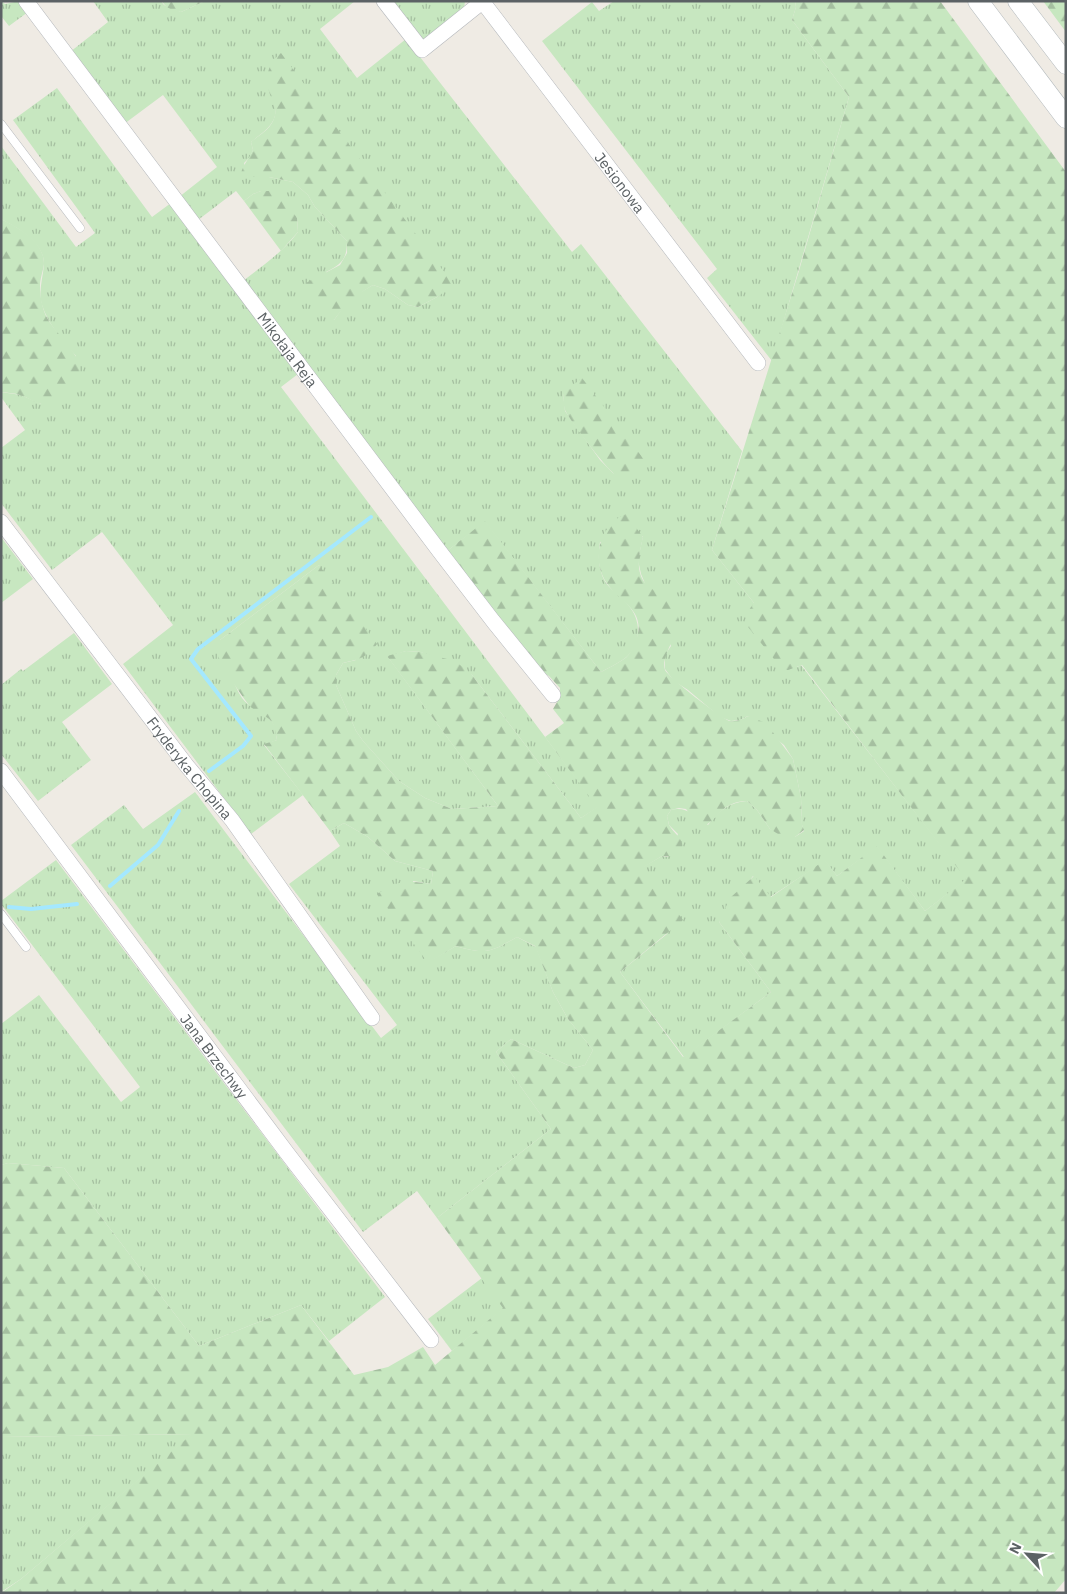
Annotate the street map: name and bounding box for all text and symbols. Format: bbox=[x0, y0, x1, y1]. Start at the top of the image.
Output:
street label: Jesionowa bbox=[591, 148, 650, 217]
street label: Mikołaja Reja bbox=[254, 308, 322, 391]
street label: Fryderyka Chopina bbox=[143, 713, 237, 823]
street label: Jana Brzechwy bbox=[176, 1010, 253, 1103]
north arrow bbox=[1002, 1529, 1052, 1579]
text: N bbox=[1005, 1540, 1026, 1557]

